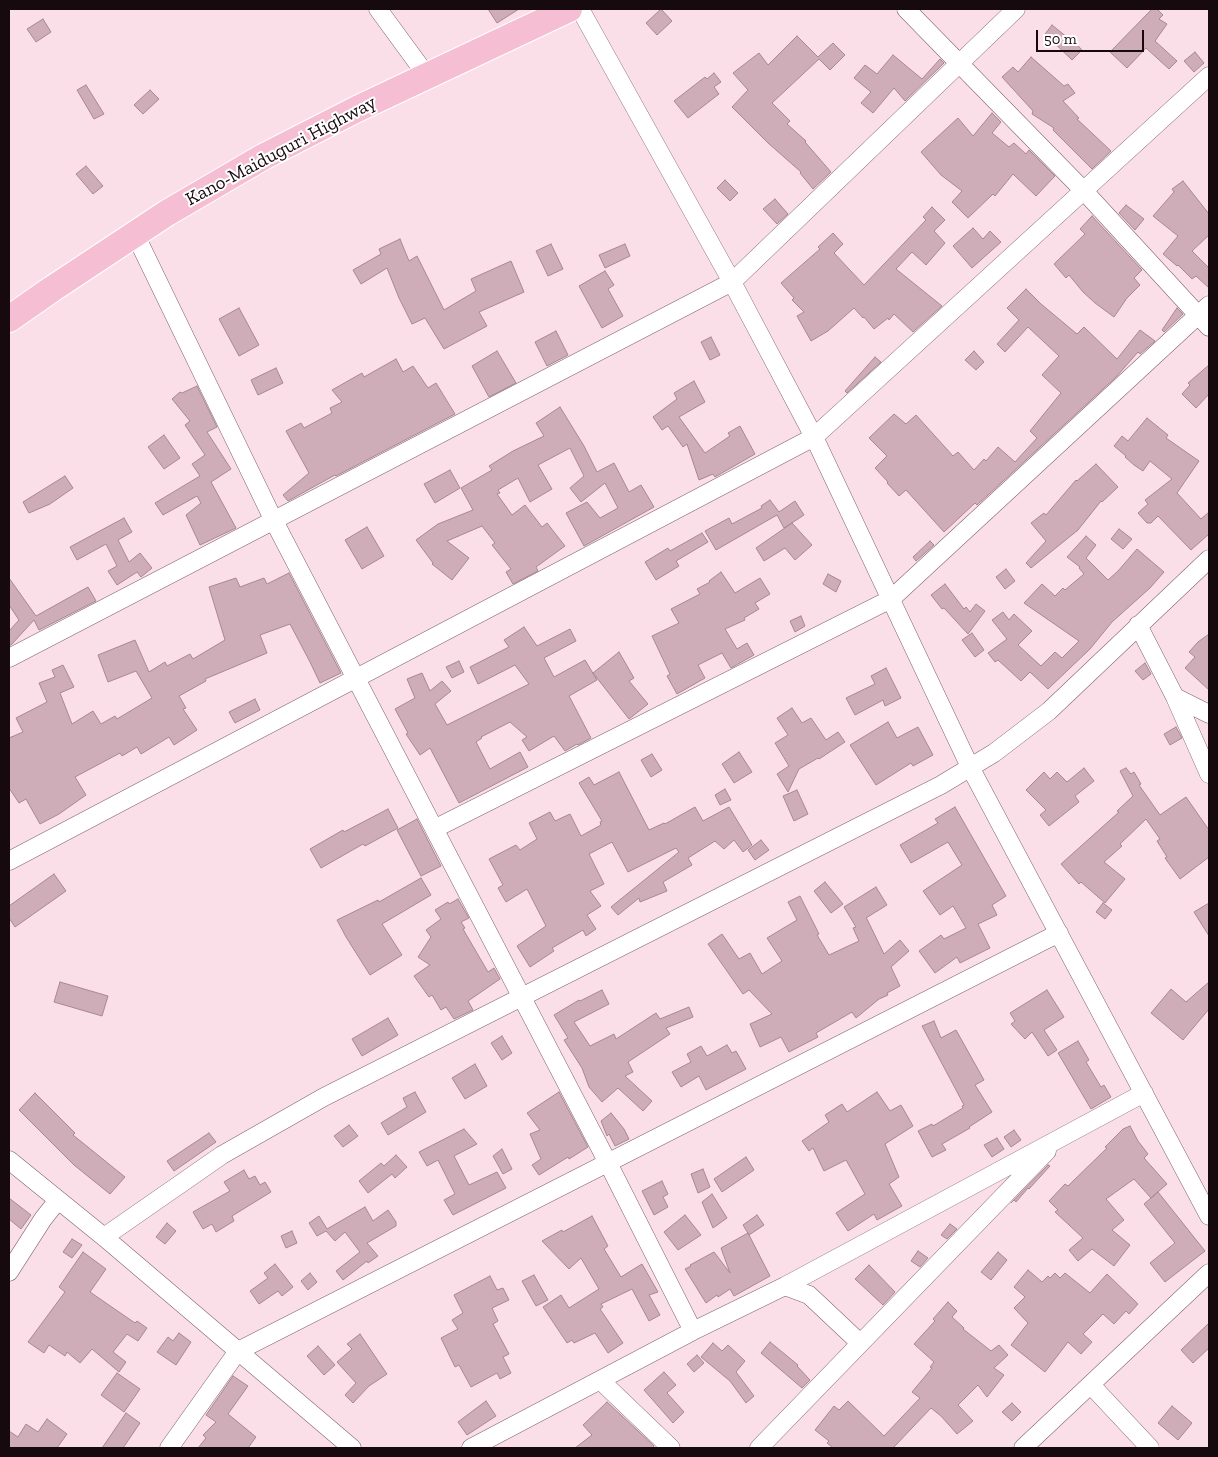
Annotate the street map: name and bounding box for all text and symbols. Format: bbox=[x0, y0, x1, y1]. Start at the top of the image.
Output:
scale bar bbox=[1038, 20, 1146, 52]
text: 50 m bbox=[1044, 30, 1077, 48]
street label: Kano-Maiduguri Highway bbox=[182, 91, 380, 211]

